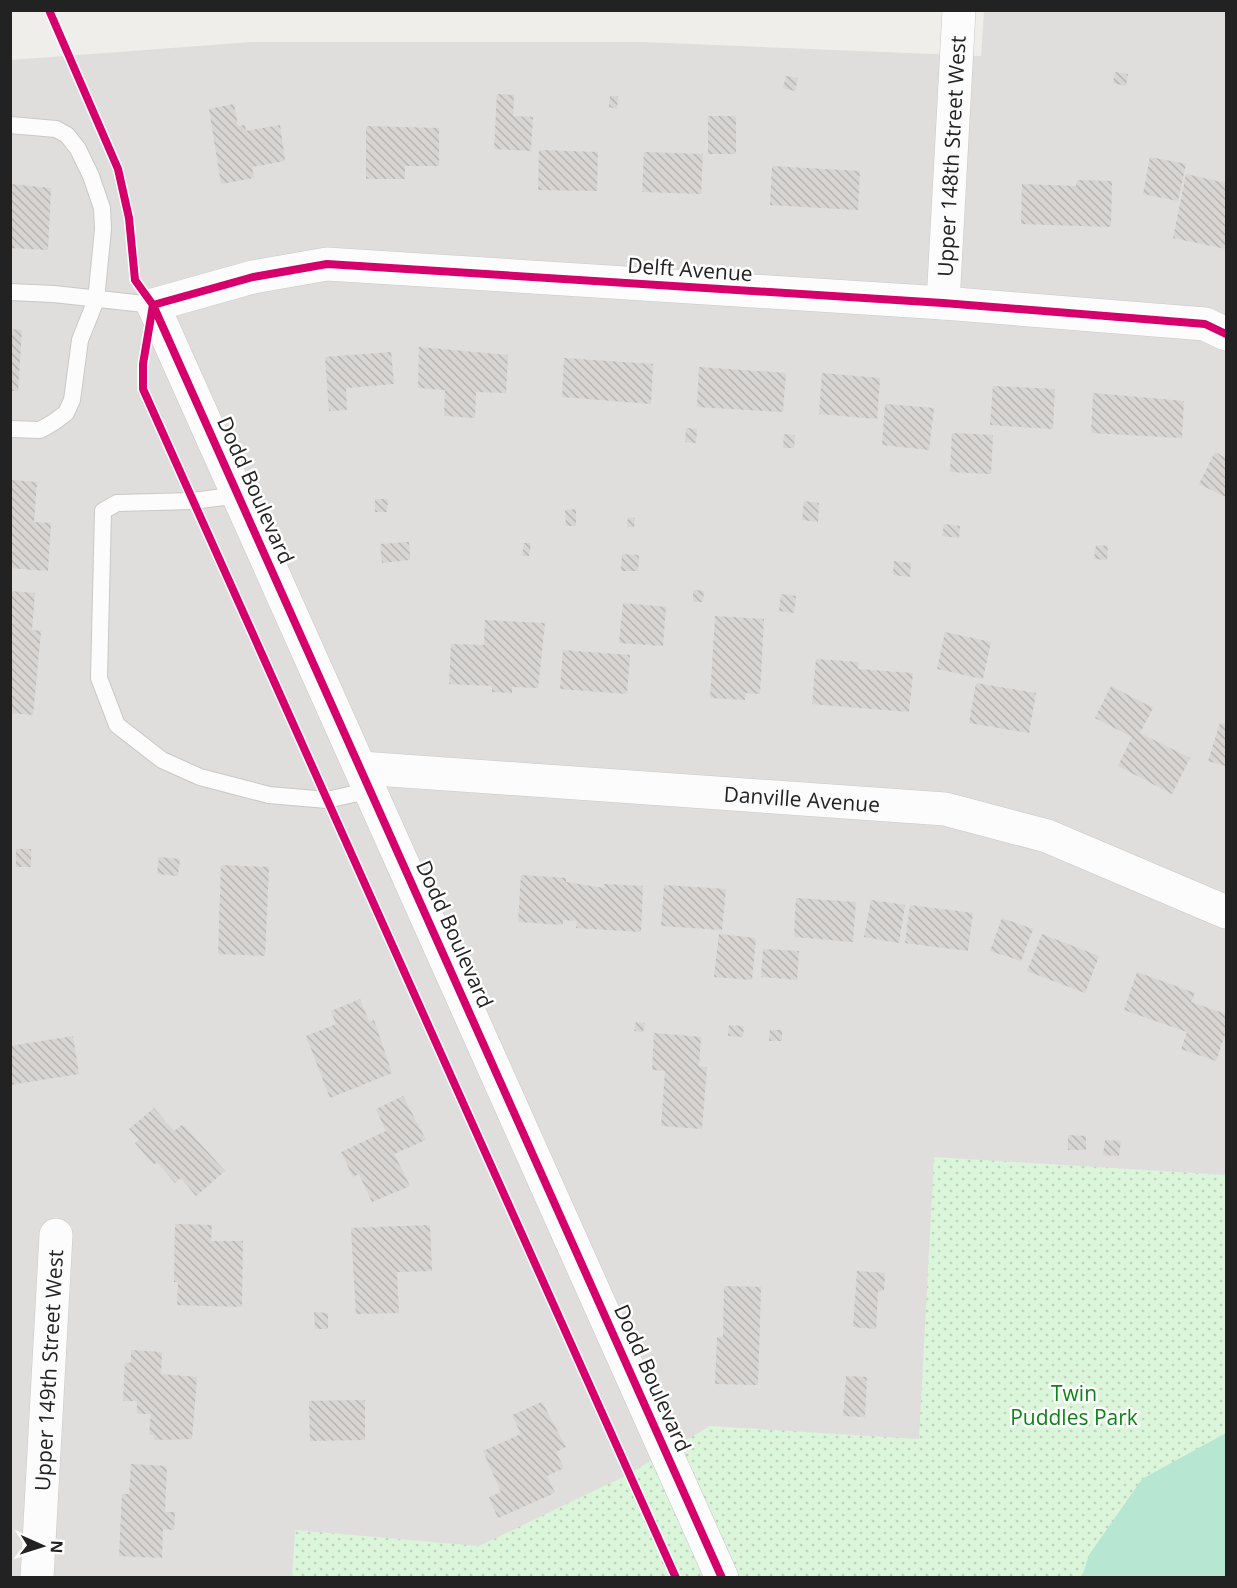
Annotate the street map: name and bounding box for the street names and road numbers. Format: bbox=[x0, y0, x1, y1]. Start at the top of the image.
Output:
street label: Upper 148th Street West bbox=[930, 35, 972, 278]
street label: Delft Avenue bbox=[626, 251, 754, 287]
street label: Dodd Boulevard bbox=[211, 412, 301, 568]
street label: Danville Avenue bbox=[723, 780, 881, 818]
street label: Dodd Boulevard bbox=[410, 856, 500, 1012]
street label: Upper 149th Street West bbox=[28, 1249, 69, 1492]
street label: Dodd Boulevard bbox=[608, 1300, 698, 1456]

